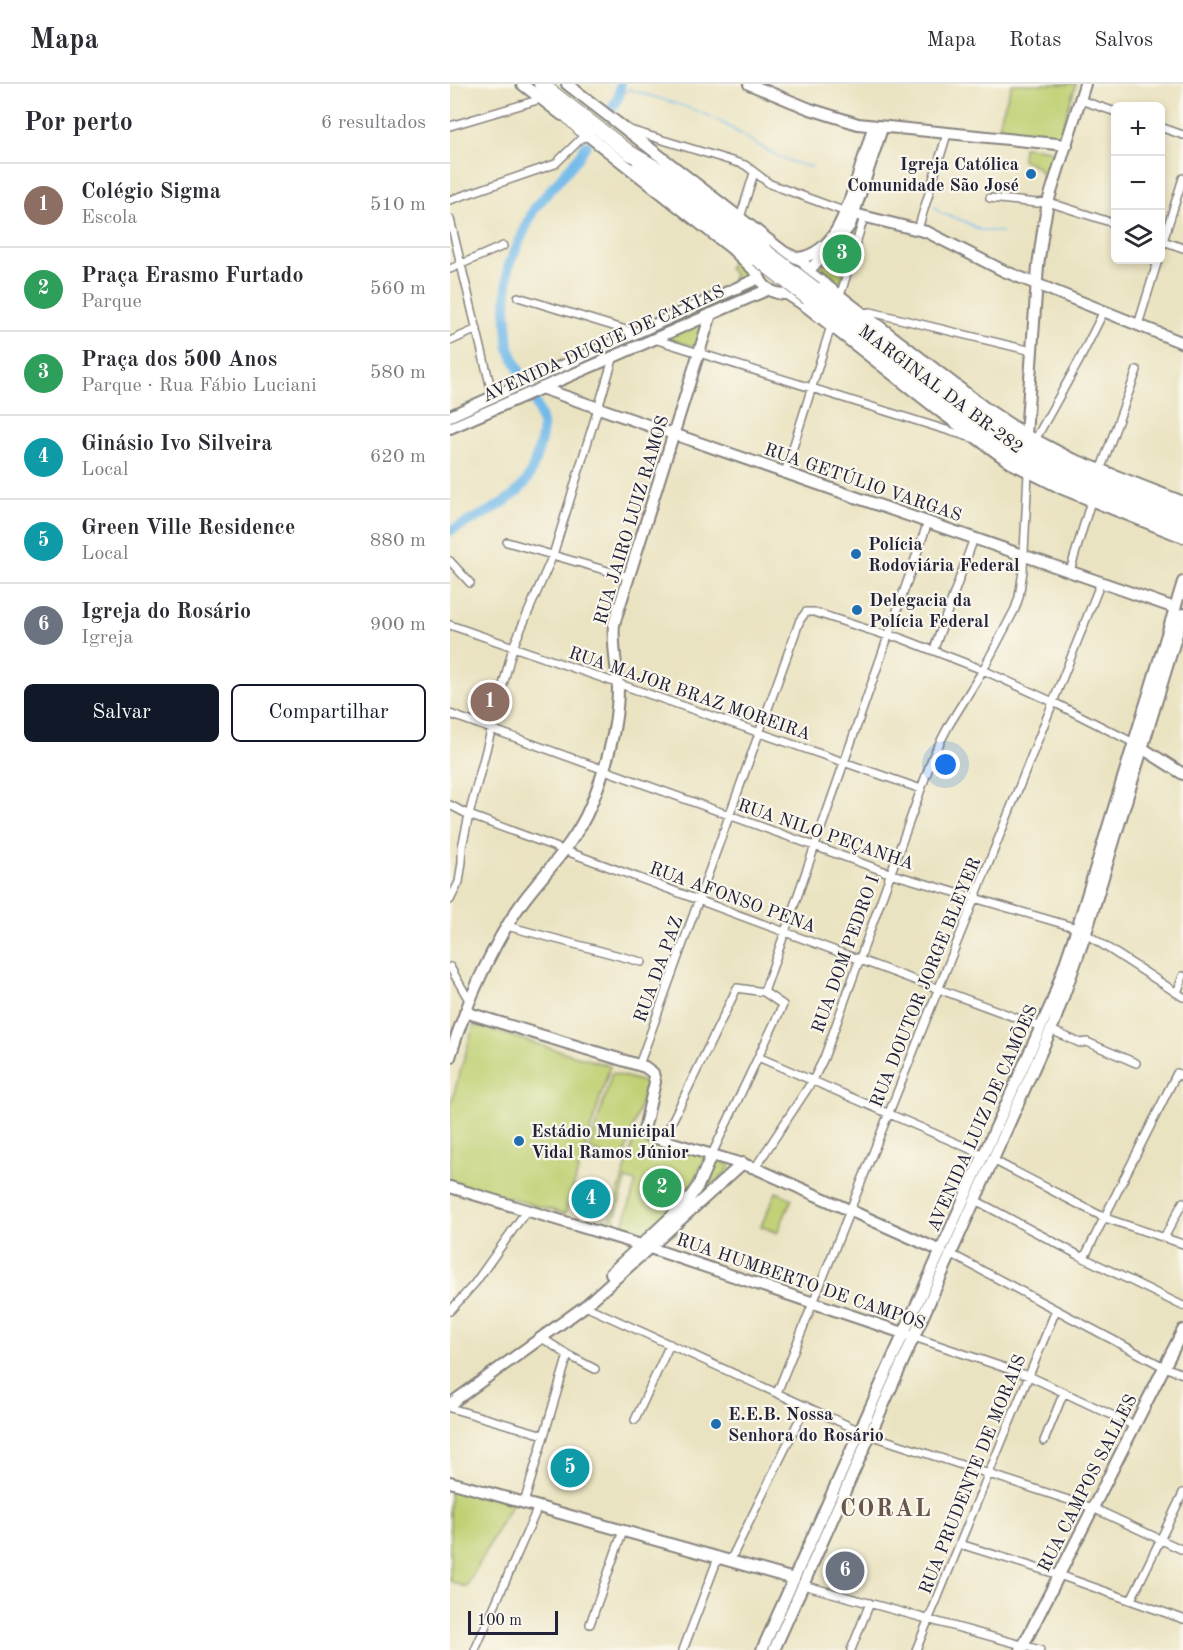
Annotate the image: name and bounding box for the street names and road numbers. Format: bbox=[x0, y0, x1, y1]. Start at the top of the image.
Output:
street label: AVENIDA DUQUE DE CAXIAS bbox=[480, 282, 727, 406]
street label: MARGINAL DA BR-282 bbox=[855, 322, 1026, 457]
street label: RUA JAIRO LUIZ RAMOS bbox=[592, 414, 672, 627]
street label: RUA GETÚLIO VARGAS bbox=[762, 436, 965, 525]
street label: RUA MAJOR BRAZ MOREIRA bbox=[566, 644, 813, 744]
street label: RUA NILO PEÇANHA bbox=[735, 796, 916, 874]
street label: RUA DOUTOR JORGE BLEYER bbox=[867, 855, 984, 1110]
street label: RUA AFONSO PENA bbox=[647, 859, 819, 937]
street label: RUA DOM PEDRO I bbox=[809, 873, 883, 1036]
street label: RUA DA PAZ bbox=[631, 914, 686, 1025]
street label: AVENIDA LUIZ DE CAMÕES bbox=[920, 1000, 1041, 1235]
street label: RUA HUMBERTO DE CAMPOS bbox=[674, 1231, 928, 1333]
street label: RUA PRUDENTE DE MORAIS bbox=[917, 1352, 1029, 1597]
street label: RUA CAMPOS SALLES bbox=[1035, 1392, 1141, 1575]

